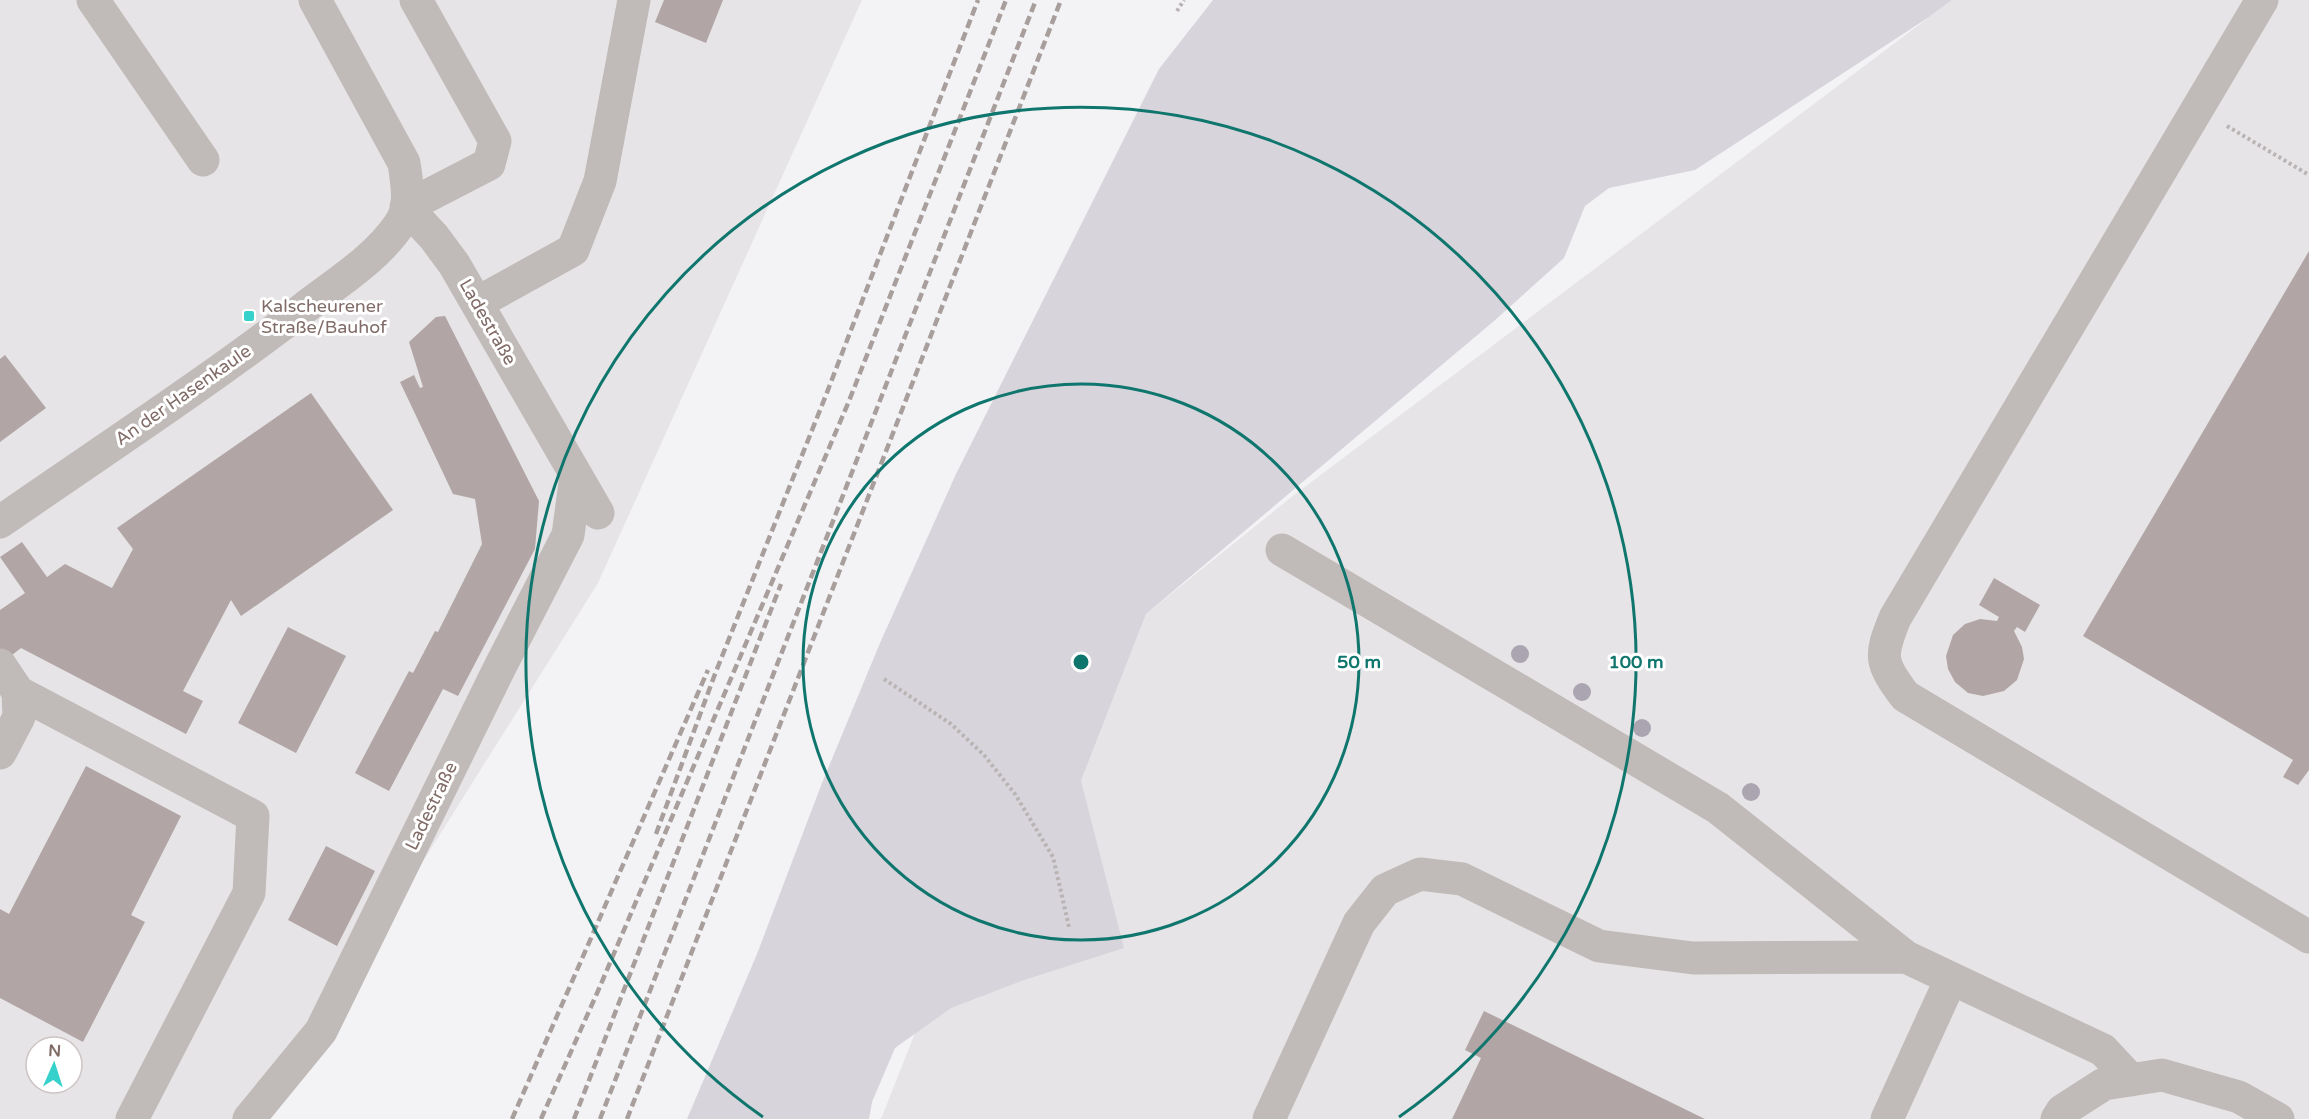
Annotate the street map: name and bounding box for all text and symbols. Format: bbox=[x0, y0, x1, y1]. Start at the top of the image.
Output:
street label: Ladestraße bbox=[455, 275, 521, 369]
place label: Kalscheurener Straße/Bauhof bbox=[261, 295, 387, 338]
marker: Kalscheurener Straße/Bauhof bbox=[242, 309, 256, 323]
street label: An der Hasenkaule bbox=[111, 340, 255, 450]
text: 50 m bbox=[1337, 651, 1381, 673]
text: 100 m bbox=[1608, 651, 1664, 673]
centre of rings bbox=[1071, 652, 1091, 672]
street label: Ladestraße bbox=[400, 758, 462, 854]
north arrow bbox=[24, 1035, 84, 1095]
text: N bbox=[48, 1041, 62, 1061]

